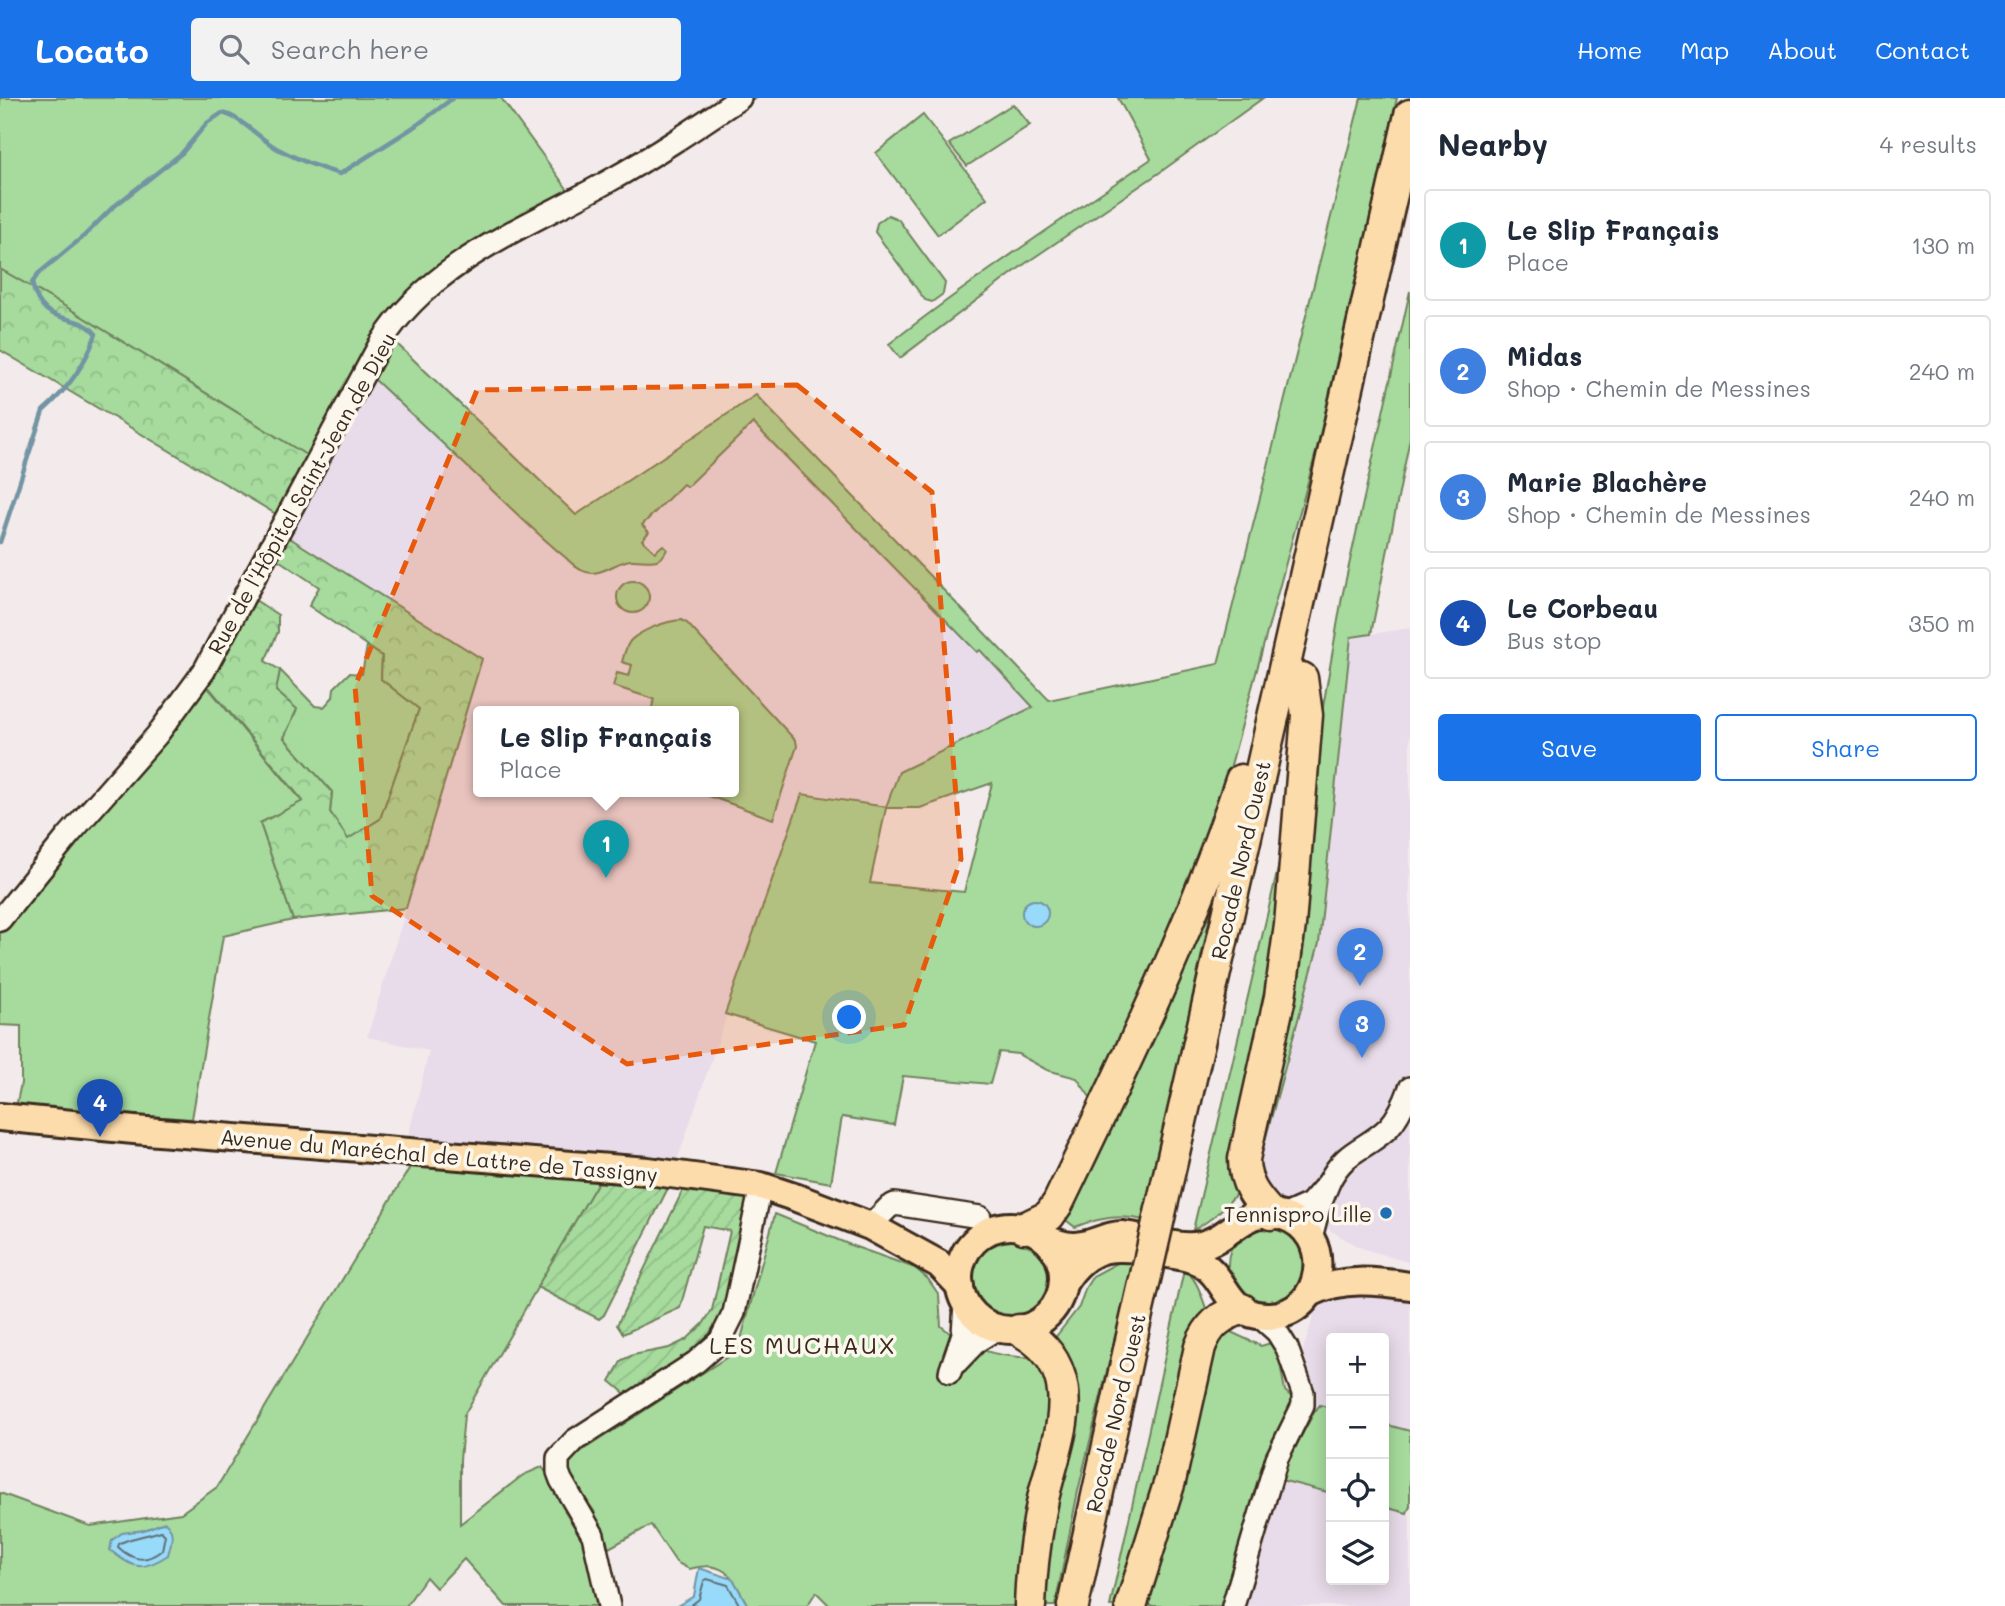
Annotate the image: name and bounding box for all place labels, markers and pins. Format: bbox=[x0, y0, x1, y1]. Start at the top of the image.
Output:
pin: 1 bbox=[583, 820, 629, 878]
pin: 2 bbox=[1337, 928, 1383, 986]
pin: 3 bbox=[1339, 1000, 1385, 1058]
pin: 4 bbox=[77, 1079, 123, 1137]
place label: Tennispro Lille bbox=[1224, 1200, 1372, 1227]
marker: Tennispro Lille bbox=[1378, 1205, 1394, 1221]

